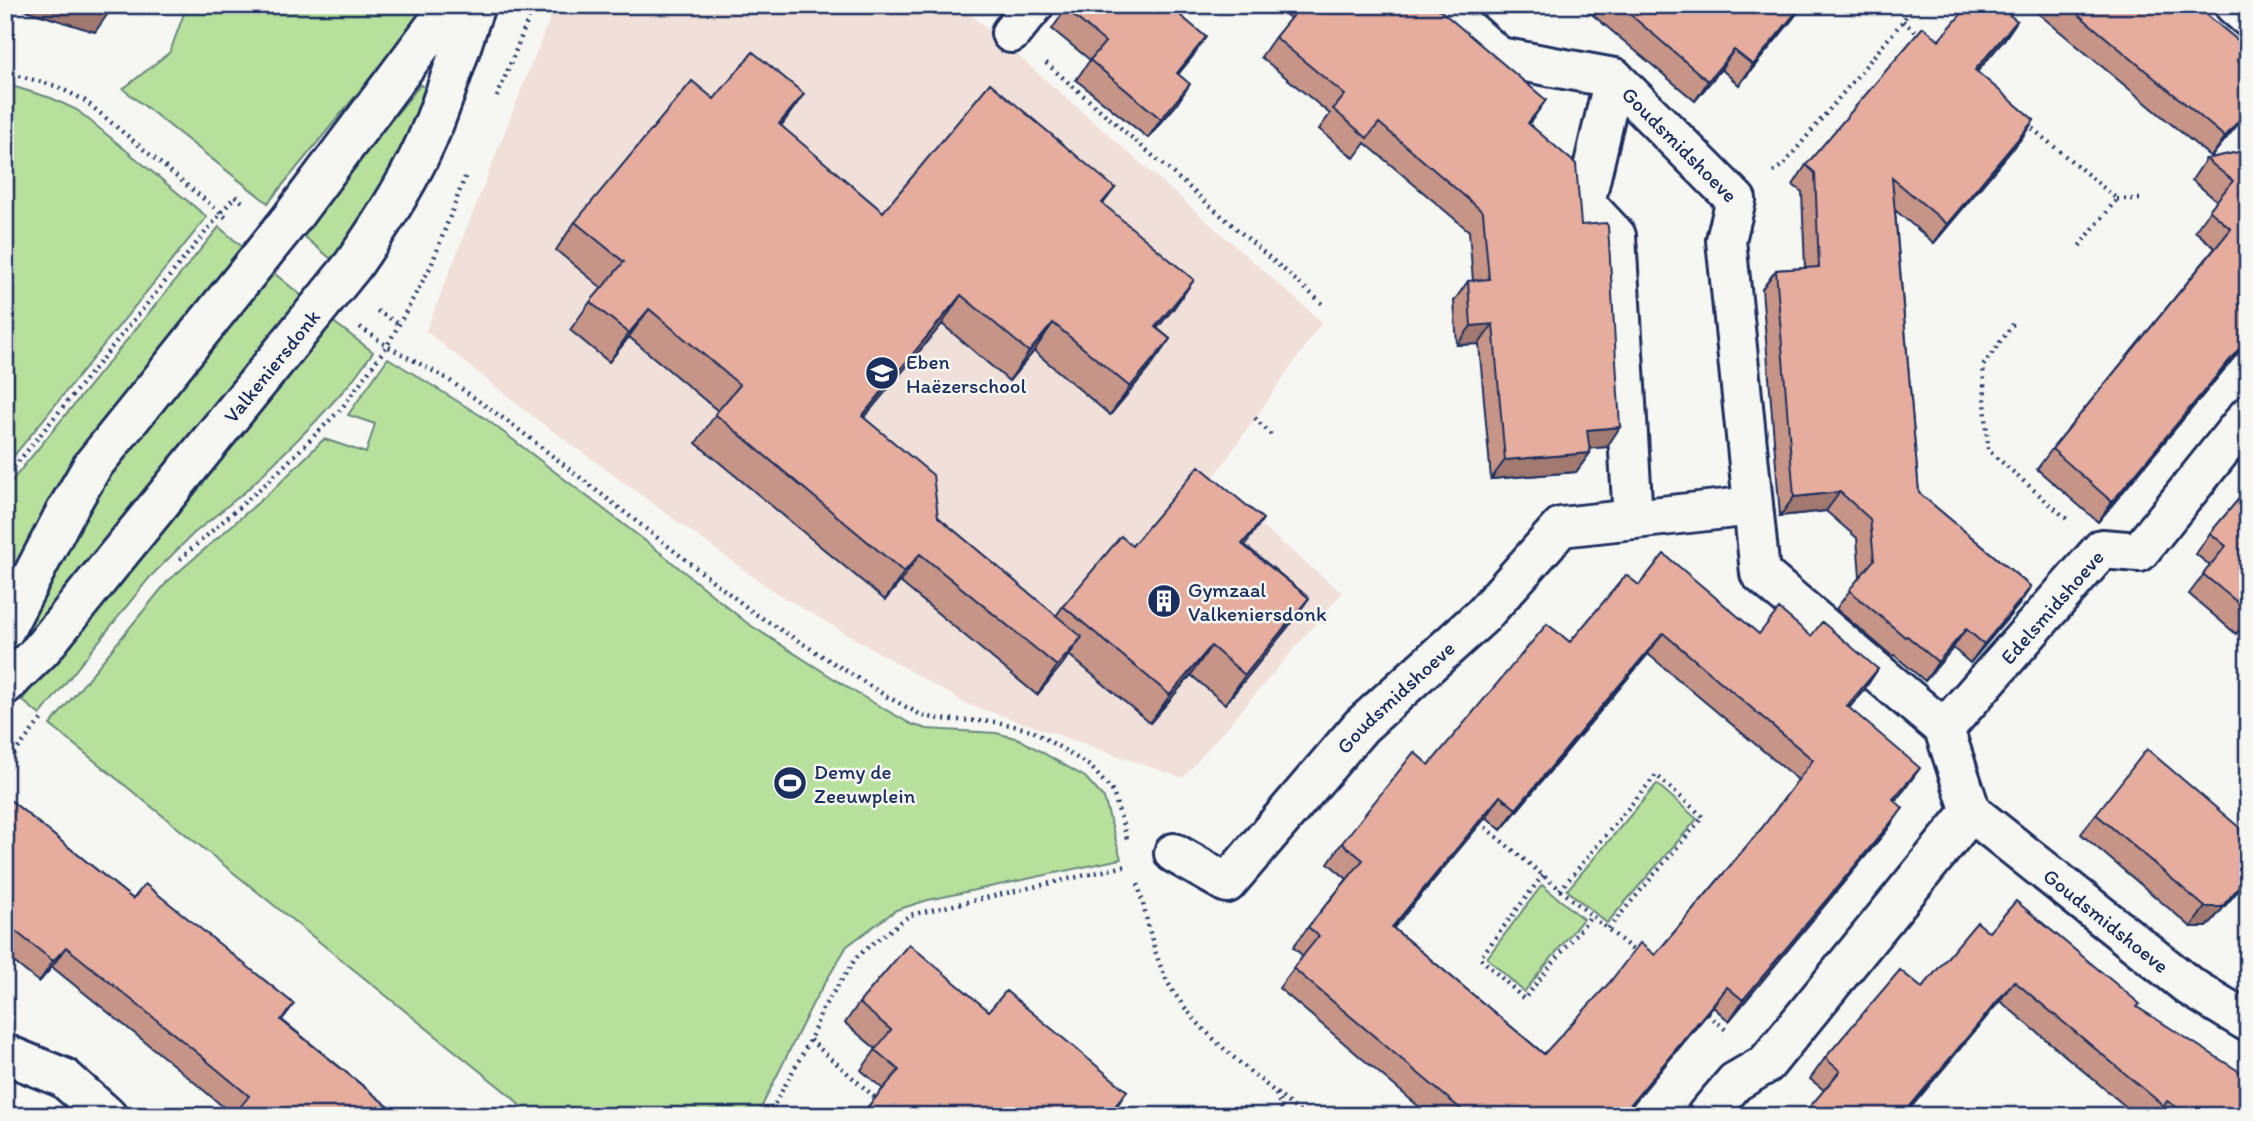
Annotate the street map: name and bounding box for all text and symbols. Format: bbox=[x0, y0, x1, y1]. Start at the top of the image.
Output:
street label: Goudsmidshoeve bbox=[1617, 81, 1743, 207]
street label: Valkeniersdonk bbox=[218, 304, 325, 428]
place label: Eben Haëzerschool bbox=[906, 349, 1026, 398]
school or university icon: Eben Haëzerschool bbox=[863, 354, 901, 392]
street label: Edelsmidshoeve bbox=[1995, 544, 2108, 669]
place label: Gymzaal Valkeniersdonk bbox=[1188, 577, 1327, 626]
building icon: Gymzaal Valkeniersdonk bbox=[1145, 582, 1183, 620]
street label: Goudsmidshoeve bbox=[1331, 635, 1459, 758]
place label: Demy de Zeeuwplein bbox=[814, 759, 916, 808]
sports icon: Demy de Zeeuwplein bbox=[771, 764, 809, 802]
street label: Goudsmidshoeve bbox=[2039, 863, 2174, 978]

